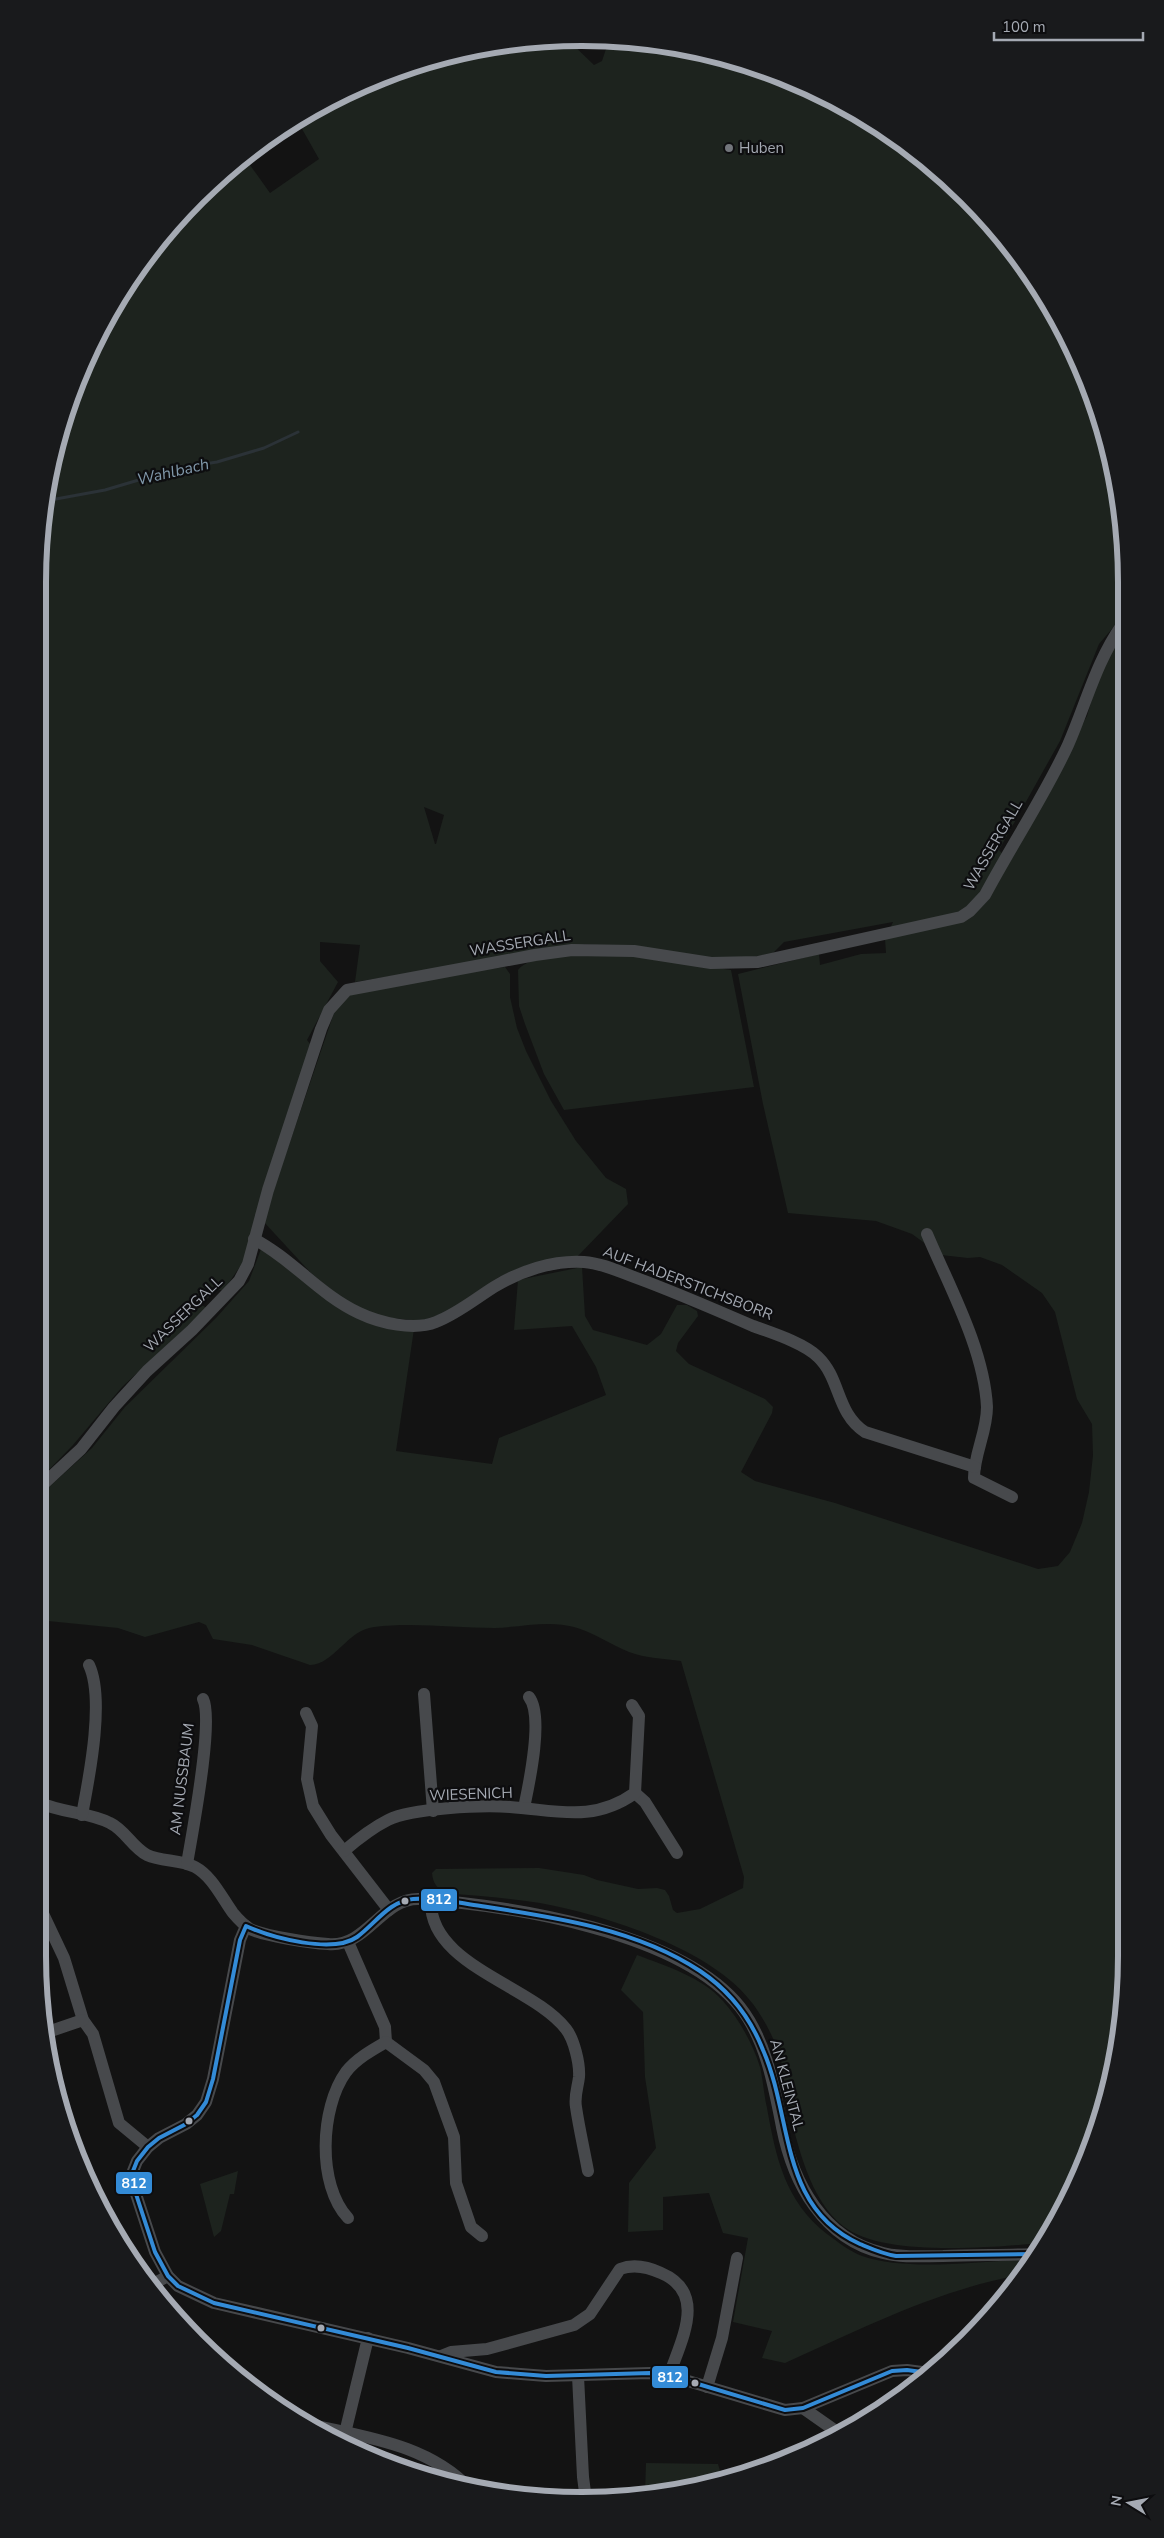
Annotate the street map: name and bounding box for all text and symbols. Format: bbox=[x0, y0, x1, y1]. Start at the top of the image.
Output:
scale bar bbox=[994, 10, 1143, 42]
text: 100 m bbox=[1002, 17, 1046, 37]
place label: Huben bbox=[739, 138, 784, 158]
marker: Huben bbox=[723, 142, 735, 154]
water label: Wahlbach bbox=[135, 453, 211, 491]
street label: WASSERGALL bbox=[959, 796, 1027, 894]
street label: WASSERGALL bbox=[468, 925, 572, 961]
street label: AUF HADERSTICHSBORR bbox=[600, 1241, 776, 1325]
street label: WASSERGALL bbox=[139, 1271, 227, 1357]
street label: AM NUSSBAUM bbox=[165, 1722, 199, 1836]
street label: WIESENICH bbox=[429, 1783, 513, 1805]
line badge: 812 bbox=[420, 1888, 458, 1912]
text: 812 bbox=[426, 1890, 452, 1909]
unlabelled marker bbox=[400, 1896, 410, 1906]
street label: AN KLEINTAL bbox=[765, 2037, 809, 2133]
unlabelled marker bbox=[184, 2116, 194, 2126]
line badge: 812 bbox=[115, 2171, 153, 2195]
text: 812 bbox=[121, 2174, 147, 2193]
unlabelled marker bbox=[316, 2323, 326, 2333]
line badge: 812 bbox=[651, 2365, 689, 2389]
text: 812 bbox=[657, 2368, 683, 2387]
unlabelled marker bbox=[690, 2378, 700, 2388]
north arrow bbox=[1104, 2478, 1154, 2528]
text: N bbox=[1106, 2494, 1127, 2508]

